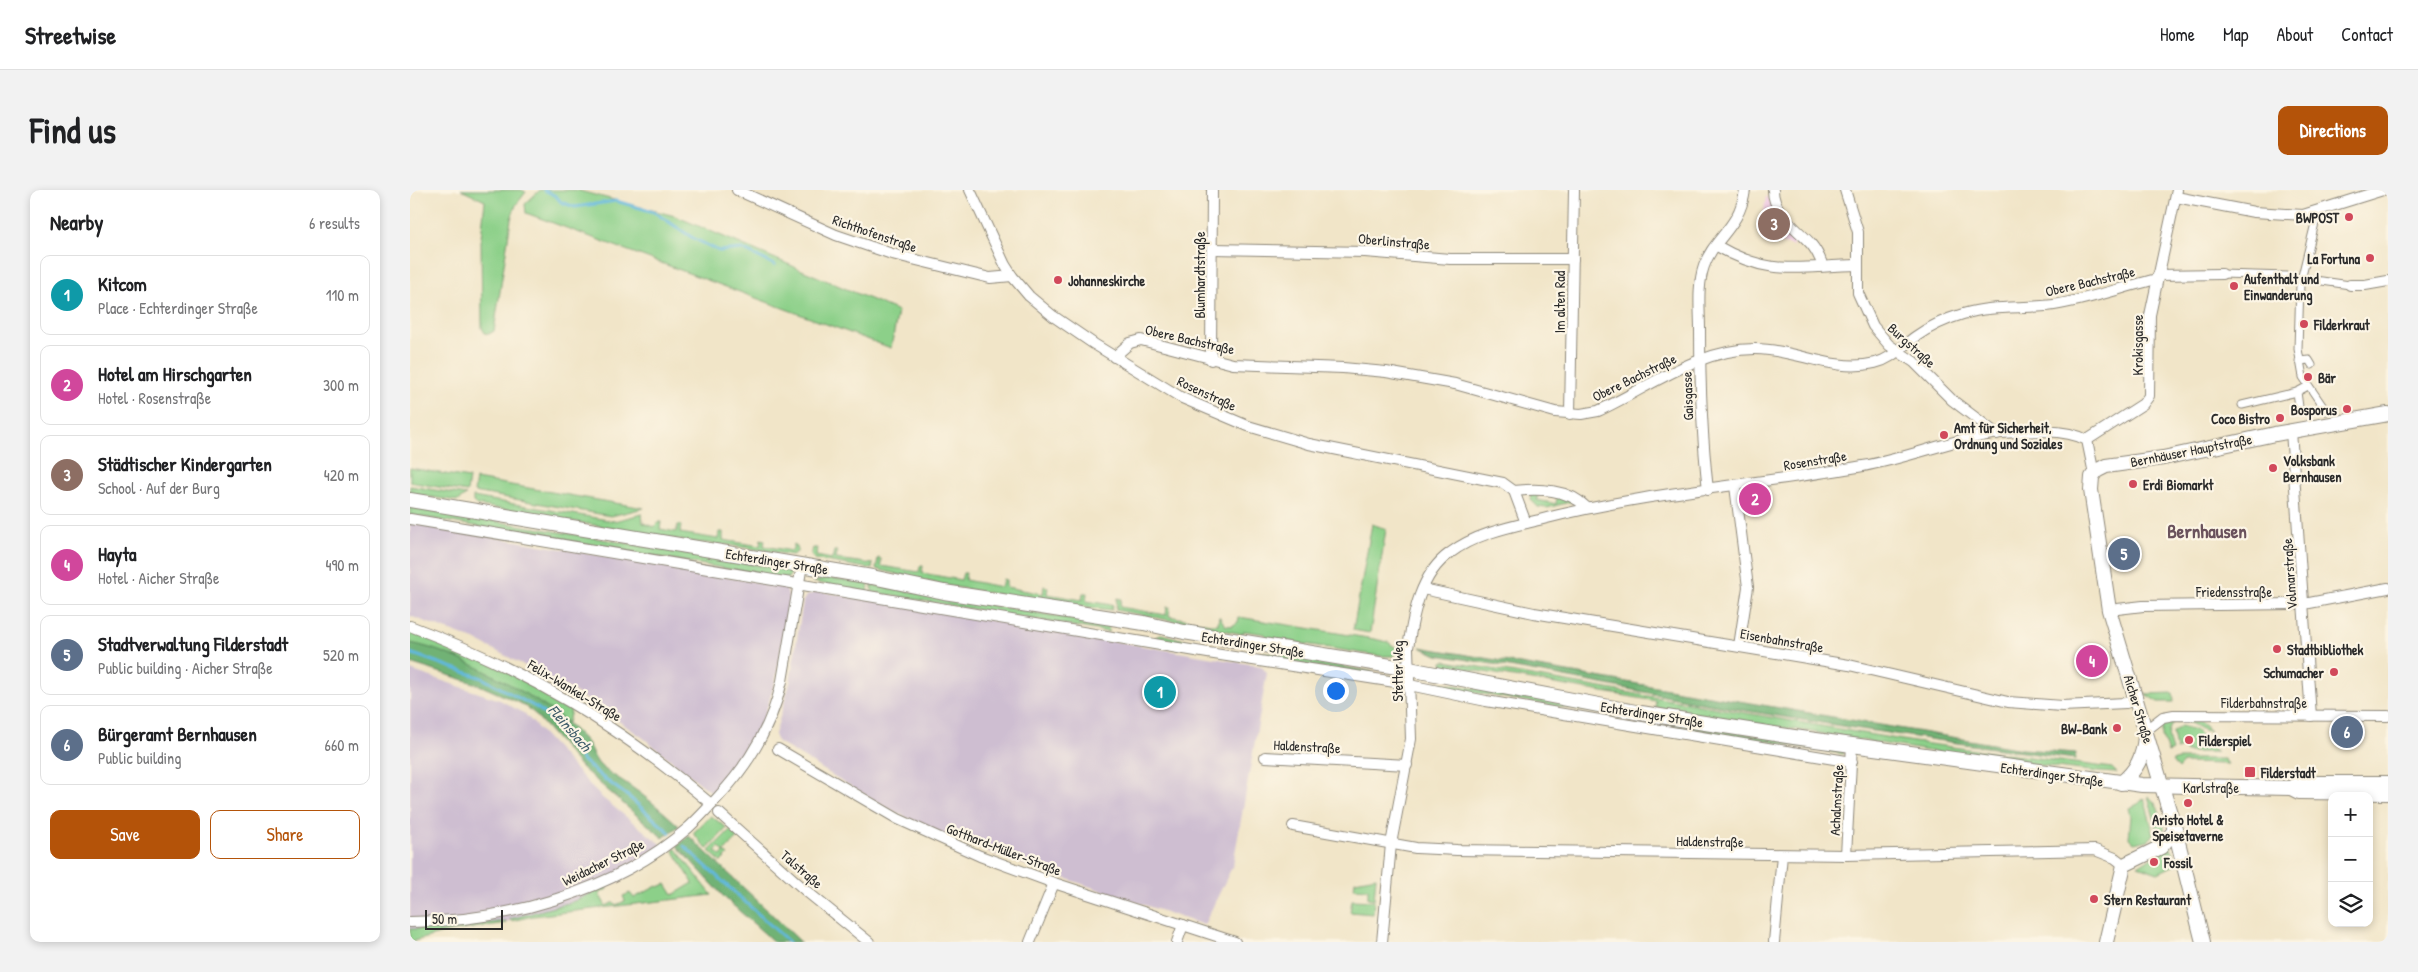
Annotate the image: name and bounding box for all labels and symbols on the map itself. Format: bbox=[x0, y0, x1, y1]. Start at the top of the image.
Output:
pin: 3 bbox=[1758, 205, 1790, 243]
place label: BWPOST bbox=[2296, 208, 2339, 227]
street label: Richthofenstraße bbox=[830, 210, 920, 257]
marker: BWPOST bbox=[2343, 211, 2355, 223]
street label: Oberlinstraße bbox=[1357, 228, 1431, 255]
street label: Blumhardtstraße bbox=[1190, 231, 1210, 319]
place label: La Fortuna bbox=[2308, 249, 2361, 268]
marker: La Fortuna bbox=[2364, 252, 2376, 264]
street label: Obere Bachstraße bbox=[2043, 261, 2137, 301]
place label: Aufenthalt und Einwanderung bbox=[2244, 269, 2319, 306]
street label: Im alten Rad bbox=[1550, 270, 1569, 333]
place label: Johanneskirche bbox=[1068, 271, 1145, 290]
marker: Johanneskirche bbox=[1052, 274, 1064, 286]
marker: Aufenthalt und Einwanderung bbox=[2228, 280, 2240, 292]
street label: Krokisgasse bbox=[2128, 314, 2148, 375]
place label: Filderkraut bbox=[2313, 315, 2371, 334]
street label: Burgstraße bbox=[1883, 318, 1940, 373]
marker: Filderkraut bbox=[2298, 318, 2310, 330]
street label: Obere Bachstraße bbox=[1143, 319, 1237, 360]
street label: Obere Bachstraße bbox=[1589, 348, 1680, 406]
place label: Bär bbox=[2318, 368, 2337, 387]
street label: Rosenstraße bbox=[1174, 371, 1240, 416]
street label: Gaisgasse bbox=[1677, 371, 1698, 421]
marker: Bär bbox=[2302, 371, 2314, 383]
place label: Bosporus bbox=[2291, 400, 2338, 421]
marker: Bosporus bbox=[2341, 403, 2353, 415]
place label: Coco Bistro bbox=[2211, 409, 2270, 428]
marker: Coco Bistro bbox=[2274, 412, 2286, 424]
place label: Amt für Sicherheit, Ordnung und Soziales bbox=[1954, 418, 2063, 455]
marker: Amt für Sicherheit, Ordnung und Soziales bbox=[1938, 429, 1950, 441]
street label: Bernhäuser Hauptstraße bbox=[2129, 429, 2254, 472]
street label: Rosenstraße bbox=[1782, 446, 1848, 475]
place label: Volksbank Bernhausen bbox=[2283, 451, 2342, 486]
marker: Volksbank Bernhausen bbox=[2267, 462, 2279, 474]
place label: Erdi Biomarkt bbox=[2143, 475, 2214, 494]
marker: Erdi Biomarkt bbox=[2127, 478, 2139, 490]
pin: 2 bbox=[1739, 480, 1771, 518]
district label: Bernhausen bbox=[2167, 518, 2247, 544]
pin: 5 bbox=[2108, 535, 2140, 573]
street label: Volmarstraße bbox=[2277, 537, 2302, 610]
street label: Echterdinger Straße bbox=[724, 544, 830, 580]
street label: Friedensstraße bbox=[2195, 582, 2273, 602]
street label: Eisenbahnstraße bbox=[1739, 623, 1826, 658]
street label: Echterdinger Straße bbox=[1200, 627, 1306, 663]
street label: Stetter Weg bbox=[1388, 640, 1408, 702]
place label: Stadtbibliothek bbox=[2287, 640, 2363, 659]
pin: 4 bbox=[2076, 642, 2108, 680]
marker: Stadtbibliothek bbox=[2271, 643, 2283, 655]
street label: Felix-Wankel-Straße bbox=[523, 654, 626, 726]
place label: Schumacher bbox=[2263, 663, 2325, 682]
marker: Schumacher bbox=[2328, 666, 2340, 678]
street label: Aicher Straße bbox=[2119, 672, 2159, 746]
pin: 1 bbox=[1144, 673, 1176, 711]
your location bbox=[1323, 678, 1349, 704]
street label: Filderbahnstraße bbox=[2220, 693, 2307, 713]
street label: Echterdinger Straße bbox=[1599, 697, 1705, 733]
water label: Fleinsbach bbox=[544, 700, 597, 757]
pin: 6 bbox=[2331, 713, 2363, 751]
place label: BW-Bank bbox=[2061, 719, 2107, 738]
marker: BW-Bank bbox=[2111, 722, 2123, 734]
place label: Filderspiel bbox=[2198, 731, 2252, 752]
marker: Filderspiel bbox=[2183, 734, 2195, 746]
street label: Haldenstraße bbox=[1273, 735, 1341, 758]
street label: Echterdinger Straße bbox=[1999, 757, 2105, 792]
place label: Filderstadt bbox=[2260, 763, 2317, 782]
street label: Achalmstraße bbox=[1825, 764, 1848, 836]
marker: Filderstadt bbox=[2243, 765, 2257, 779]
street label: Karlstraße bbox=[2183, 778, 2239, 798]
marker: Aristo Hotel & Speisetaverne bbox=[2182, 797, 2194, 809]
place label: Aristo Hotel & Speisetaverne bbox=[2152, 810, 2224, 847]
street label: Gotthard-Müller-Straße bbox=[943, 818, 1065, 881]
street label: Haldenstraße bbox=[1676, 831, 1744, 852]
street label: Weidacher Straße bbox=[559, 834, 648, 891]
street label: Talstraße bbox=[776, 845, 827, 894]
place label: Fossil bbox=[2163, 853, 2193, 872]
marker: Fossil bbox=[2148, 856, 2160, 868]
place label: Stern Restaurant bbox=[2104, 890, 2192, 909]
marker: Stern Restaurant bbox=[2088, 893, 2100, 905]
scale bar bbox=[425, 907, 502, 930]

